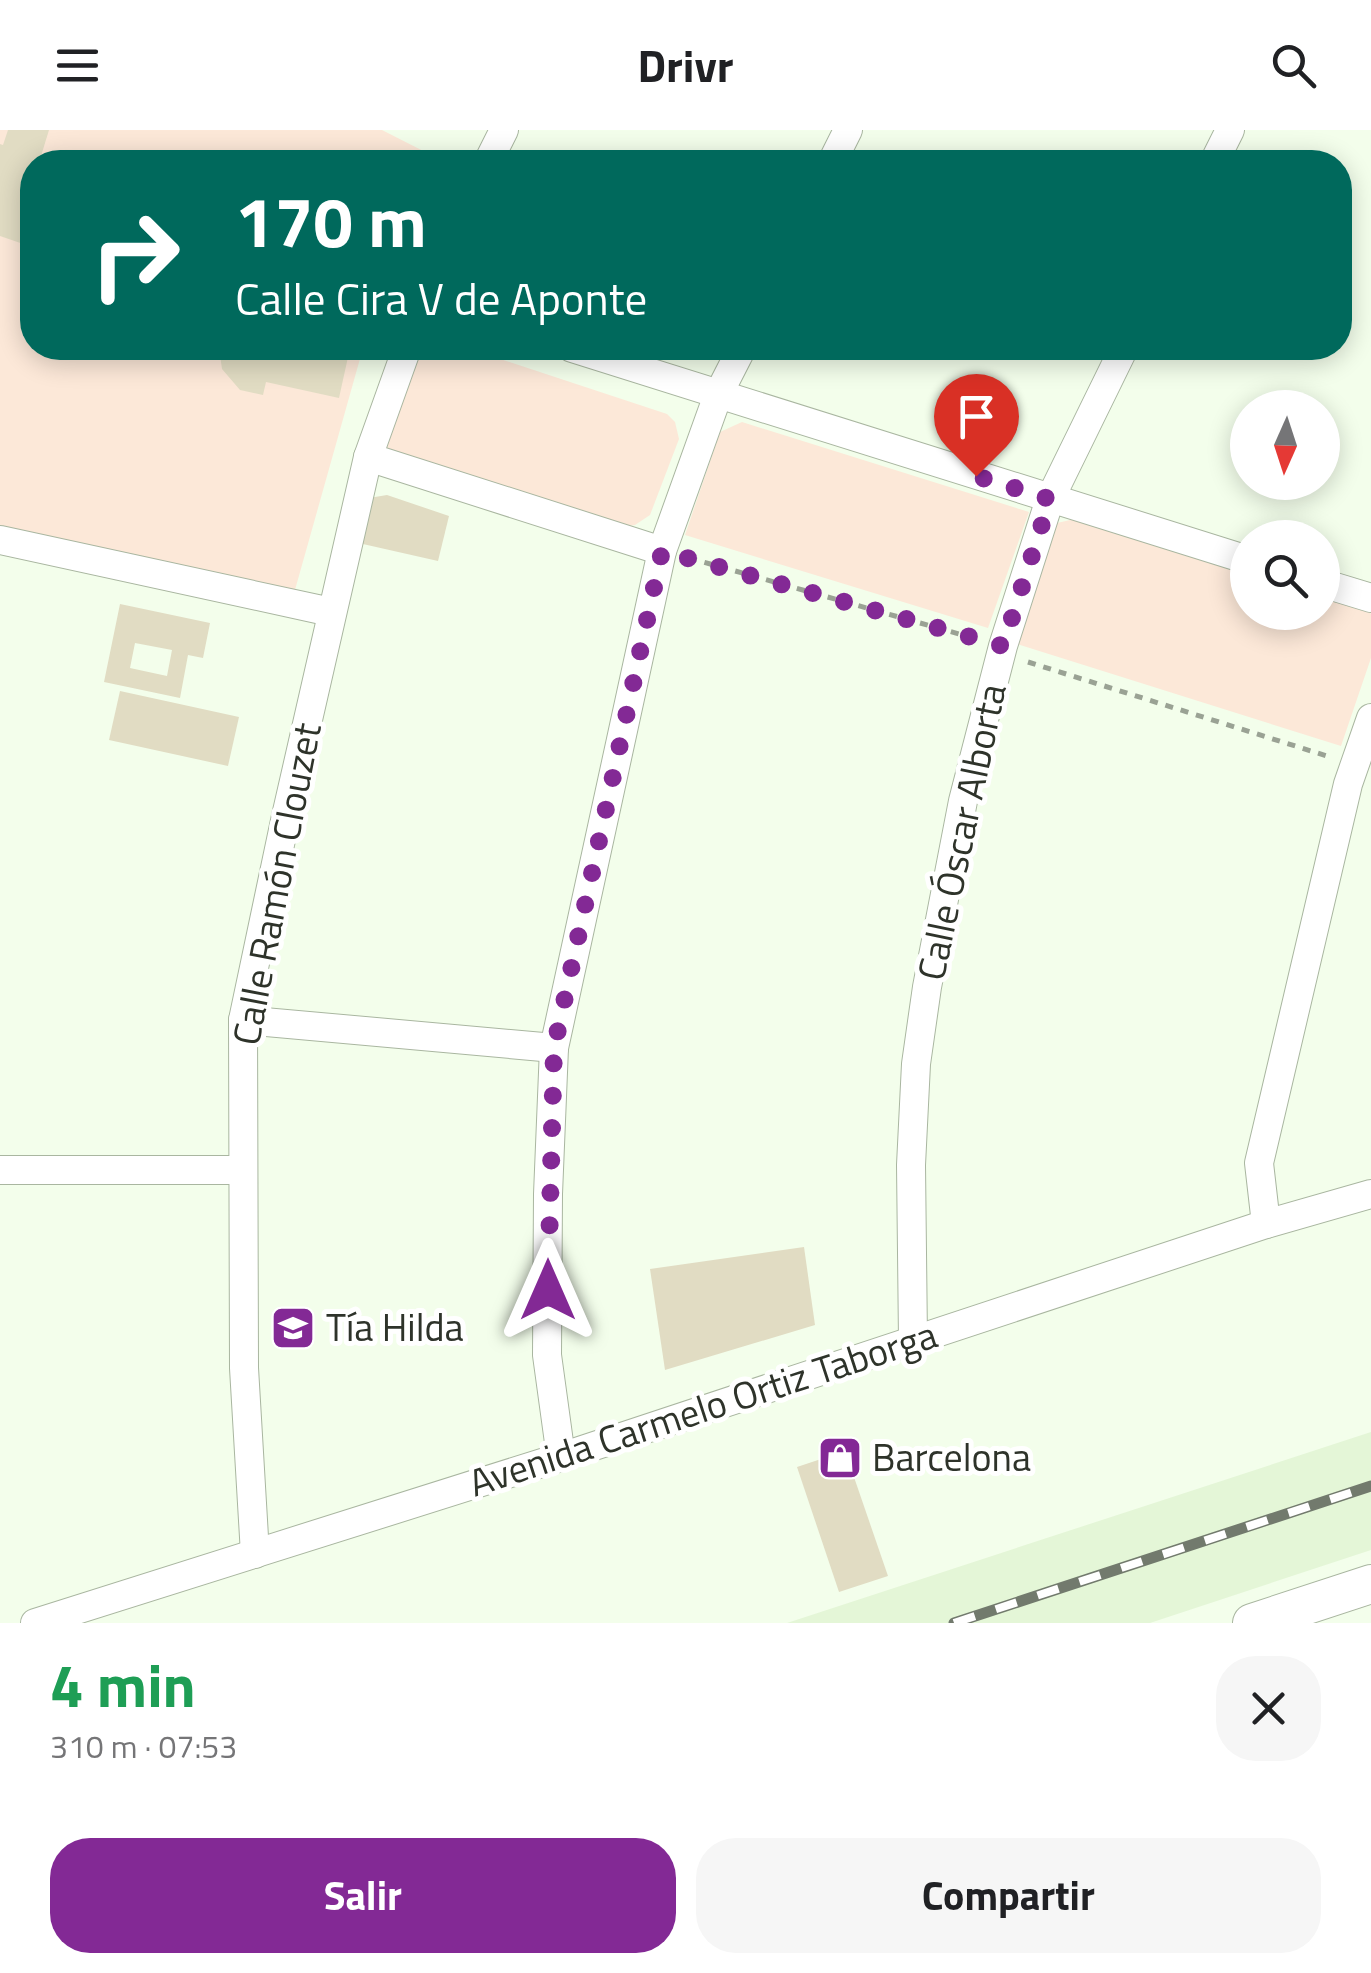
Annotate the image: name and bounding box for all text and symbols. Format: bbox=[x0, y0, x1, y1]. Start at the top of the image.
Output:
text: Drivr bbox=[637, 31, 734, 99]
icon: menu bbox=[50, 38, 105, 93]
icon: search bbox=[1266, 38, 1321, 93]
text: 170 m bbox=[235, 168, 427, 274]
icon: right bbox=[70, 190, 200, 320]
text: Calle Cira V de Aponte bbox=[235, 264, 647, 332]
pin bbox=[934, 374, 1019, 477]
icon: arrive bbox=[949, 389, 1004, 444]
north arrow bbox=[1230, 390, 1340, 500]
map controls bbox=[1230, 390, 1340, 630]
button: search bbox=[1230, 520, 1340, 630]
street label: Calle Óscar Alborta bbox=[901, 678, 1021, 985]
street label: Calle Ramón Clouzet bbox=[216, 718, 336, 1050]
position arrow bbox=[496, 1238, 600, 1342]
place label: Tía Hilda bbox=[326, 1298, 464, 1356]
school or university icon: Tía Hilda bbox=[270, 1305, 316, 1351]
street label: Avenida Carmelo Ortiz Taborga bbox=[461, 1305, 944, 1511]
place label: Barcelona bbox=[872, 1428, 1031, 1486]
shop icon: Barcelona bbox=[817, 1435, 863, 1481]
text: 4 min bbox=[50, 1639, 196, 1730]
button: close bbox=[1216, 1656, 1321, 1761]
text: 310 m · 07:53 bbox=[50, 1722, 237, 1770]
button: Salir bbox=[50, 1838, 676, 1953]
button: Compartir bbox=[696, 1838, 1321, 1953]

